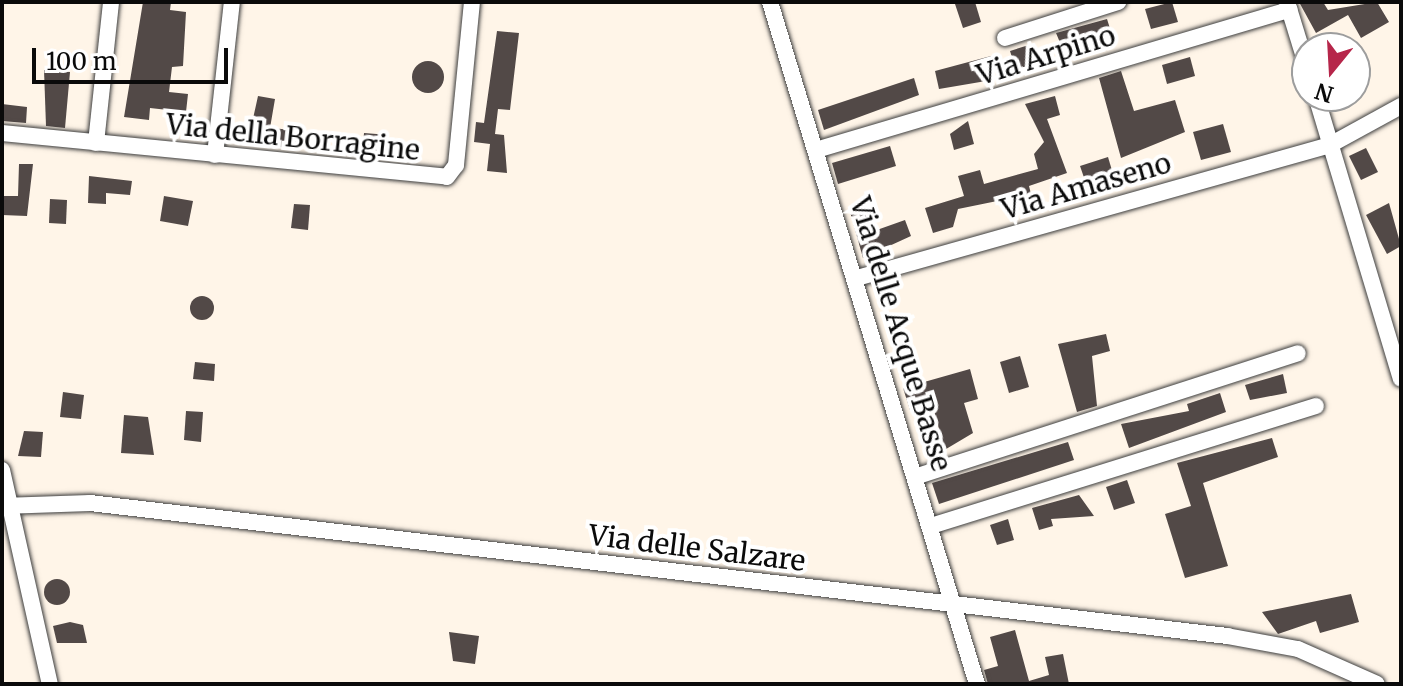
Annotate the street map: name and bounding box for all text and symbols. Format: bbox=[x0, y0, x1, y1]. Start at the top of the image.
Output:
street label: Via Arpino bbox=[973, 18, 1119, 92]
scale bar bbox=[36, 32, 232, 82]
north arrow bbox=[1291, 32, 1371, 112]
text: 100 m bbox=[46, 46, 116, 77]
text: N bbox=[1312, 77, 1337, 109]
street label: Via della Borragine bbox=[164, 107, 422, 167]
street label: Via Amaseno bbox=[997, 146, 1175, 226]
street label: Via delle Acque Basse bbox=[843, 193, 959, 475]
street label: Via delle Salzare bbox=[587, 518, 807, 578]

